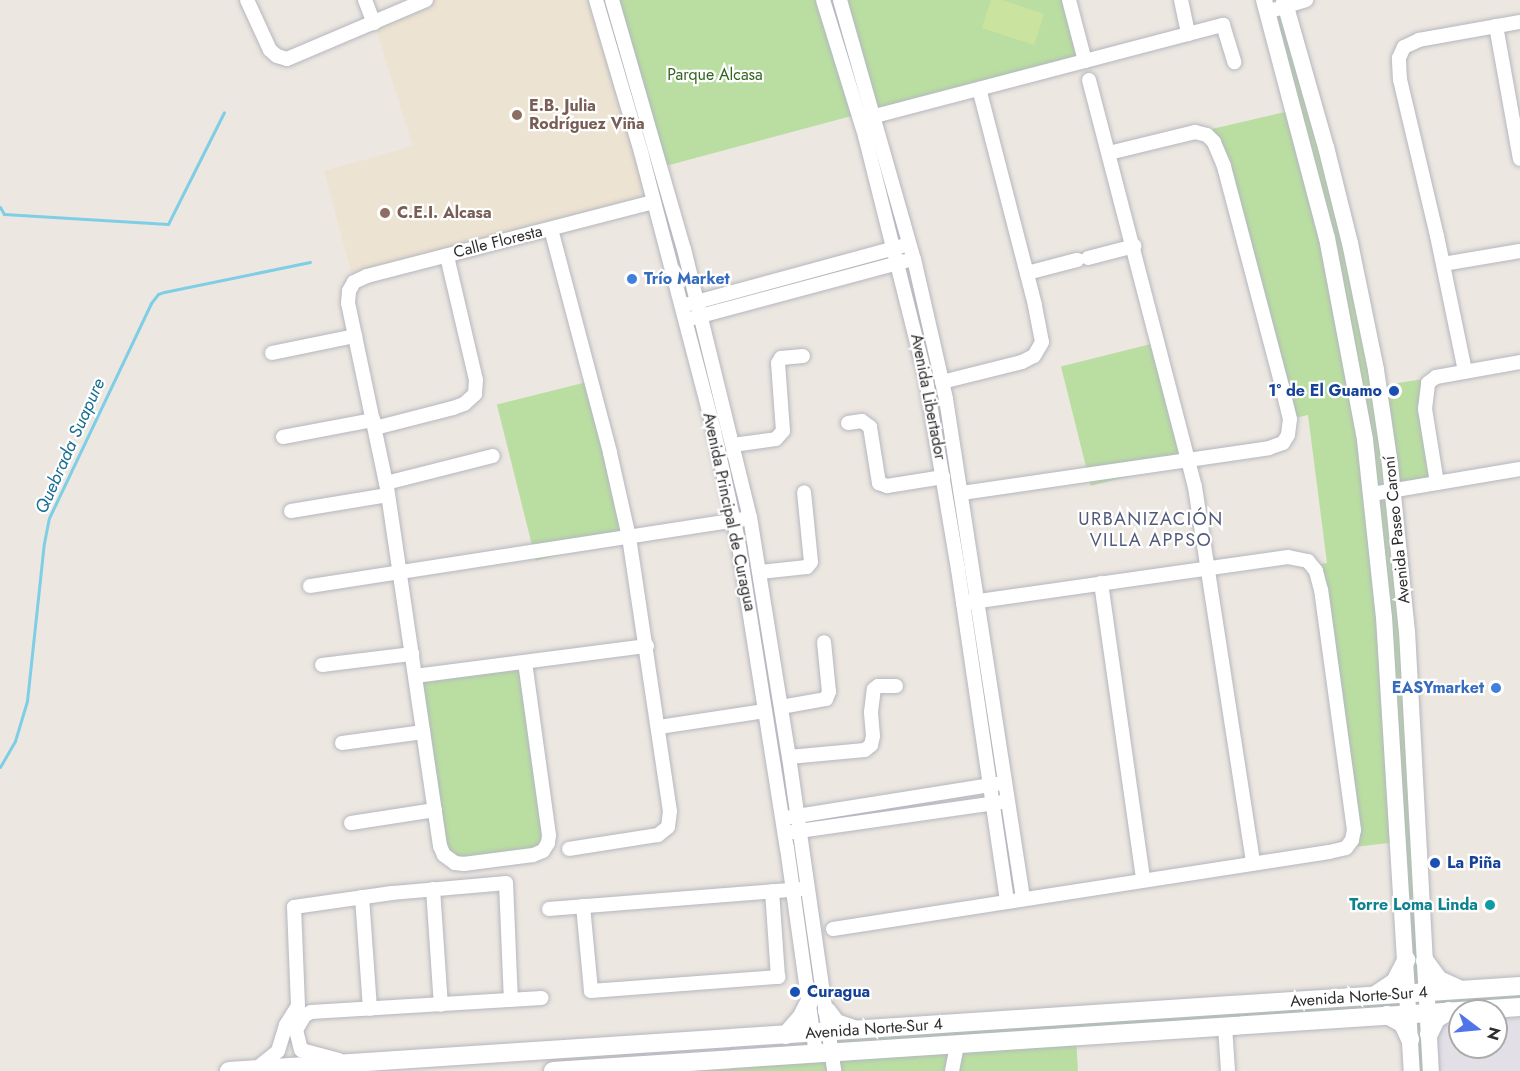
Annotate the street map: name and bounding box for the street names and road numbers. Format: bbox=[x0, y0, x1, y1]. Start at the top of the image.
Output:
street label: Calle Floresta bbox=[452, 222, 544, 262]
street label: Avenida Libertador bbox=[906, 332, 950, 462]
street label: Avenida Principal de Curagua bbox=[699, 411, 759, 613]
street label: Avenida Paseo Caroní bbox=[1380, 455, 1414, 605]
street label: Avenida Norte-Sur 4 bbox=[1290, 983, 1428, 1011]
street label: Avenida Norte-Sur 4 bbox=[805, 1015, 943, 1043]

